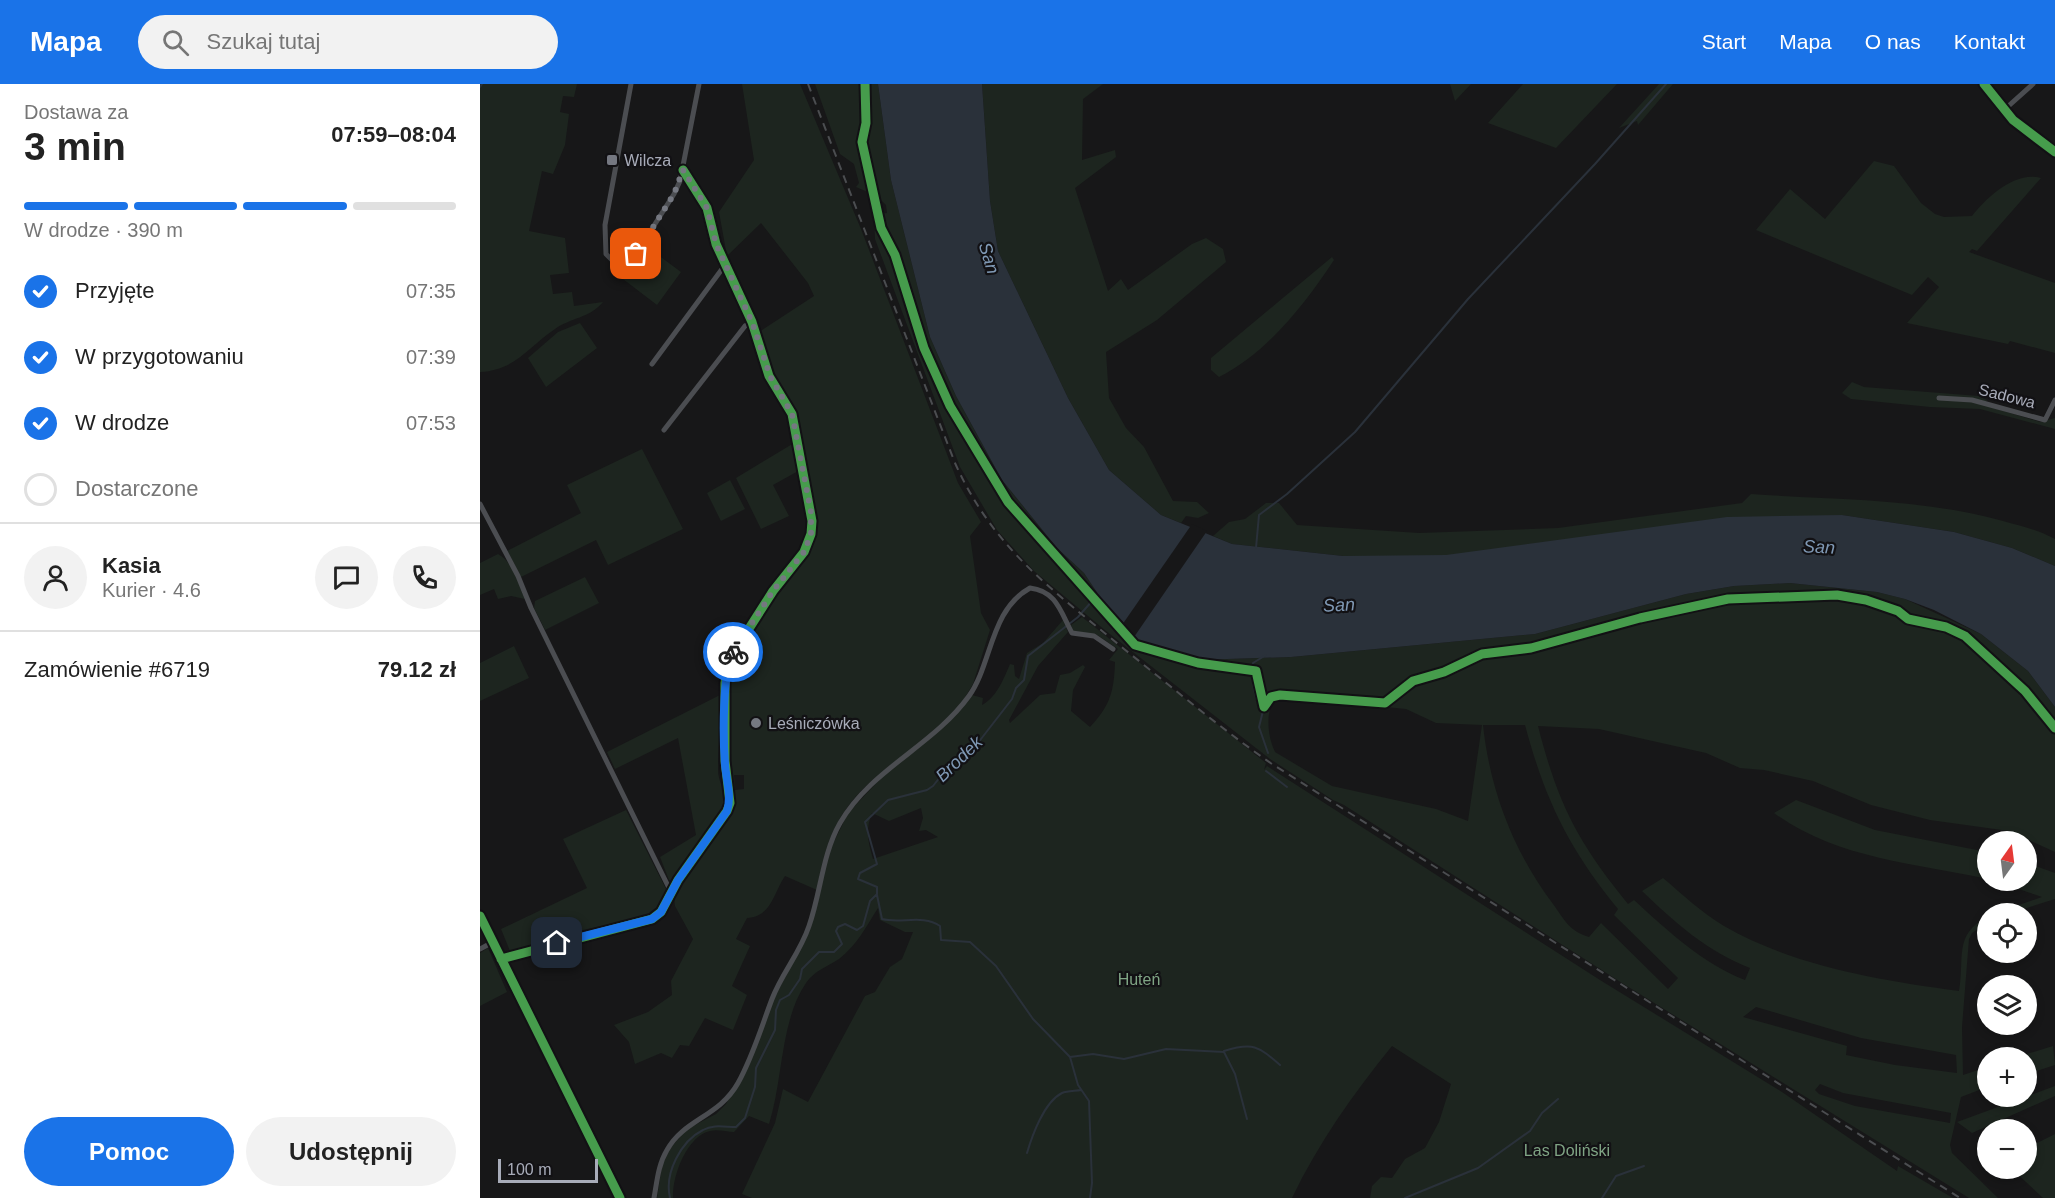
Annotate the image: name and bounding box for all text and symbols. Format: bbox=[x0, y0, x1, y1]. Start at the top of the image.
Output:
search box bbox=[138, 15, 558, 69]
text: Mapa bbox=[30, 26, 102, 57]
icon: search bbox=[159, 26, 192, 59]
text: Szukaj tutaj bbox=[207, 29, 320, 54]
text: Start bbox=[1702, 30, 1746, 53]
text: Mapa bbox=[1779, 30, 1832, 53]
text: O nas bbox=[1865, 30, 1921, 53]
text: Kontakt bbox=[1954, 30, 2025, 53]
text: Dostawa za bbox=[24, 101, 129, 123]
text: 07:59–08:04 bbox=[331, 122, 456, 147]
text: 3 min bbox=[24, 125, 126, 168]
place label: Wilcza bbox=[624, 152, 671, 169]
marker: Wilcza bbox=[605, 153, 619, 167]
text: W drodze · 390 m bbox=[24, 219, 183, 241]
pin bbox=[610, 228, 661, 279]
icon: bag bbox=[619, 237, 652, 270]
water label: San bbox=[975, 240, 1003, 276]
icon: check bbox=[24, 275, 57, 308]
text: Przyjęte bbox=[75, 278, 154, 303]
text: 07:35 bbox=[406, 280, 456, 302]
icon: check bbox=[24, 341, 57, 374]
text: W przygotowaniu bbox=[75, 344, 244, 369]
text: 07:39 bbox=[406, 346, 456, 368]
street label: Sadowa bbox=[1977, 381, 2037, 411]
icon: check bbox=[24, 407, 57, 440]
text: W drodze bbox=[75, 410, 169, 435]
text: 07:53 bbox=[406, 412, 456, 434]
text: Dostarczone bbox=[75, 476, 199, 501]
water label: San bbox=[1802, 536, 1836, 558]
button: person bbox=[24, 546, 87, 609]
button: chat bbox=[315, 546, 378, 609]
button: phone bbox=[393, 546, 456, 609]
text: Kasia bbox=[102, 553, 161, 578]
text: Kurier · 4.6 bbox=[102, 579, 201, 601]
water label: San bbox=[1322, 594, 1356, 616]
courier bbox=[703, 622, 763, 682]
icon: bike bbox=[717, 636, 750, 669]
text: Zamówienie #6719 bbox=[24, 657, 210, 682]
text: 79.12 zł bbox=[378, 657, 456, 682]
place label: Leśniczówka bbox=[768, 715, 860, 732]
marker: Leśniczówka bbox=[749, 716, 763, 730]
water label: Brodek bbox=[932, 731, 987, 786]
north arrow bbox=[1977, 831, 2037, 891]
map controls bbox=[1977, 831, 2037, 1179]
button: locate bbox=[1977, 903, 2037, 963]
pin bbox=[531, 917, 582, 968]
icon: home bbox=[540, 926, 573, 959]
park label: Huteń bbox=[1118, 971, 1160, 988]
button: layers bbox=[1977, 975, 2037, 1035]
button: + bbox=[1977, 1047, 2037, 1107]
button: Pomoc bbox=[24, 1117, 234, 1186]
button: Udostępnij bbox=[246, 1117, 456, 1186]
button: − bbox=[1977, 1119, 2037, 1179]
park label: Las Doliński bbox=[1524, 1142, 1610, 1159]
scale bar bbox=[498, 1156, 598, 1184]
text: 100 m bbox=[507, 1161, 551, 1178]

